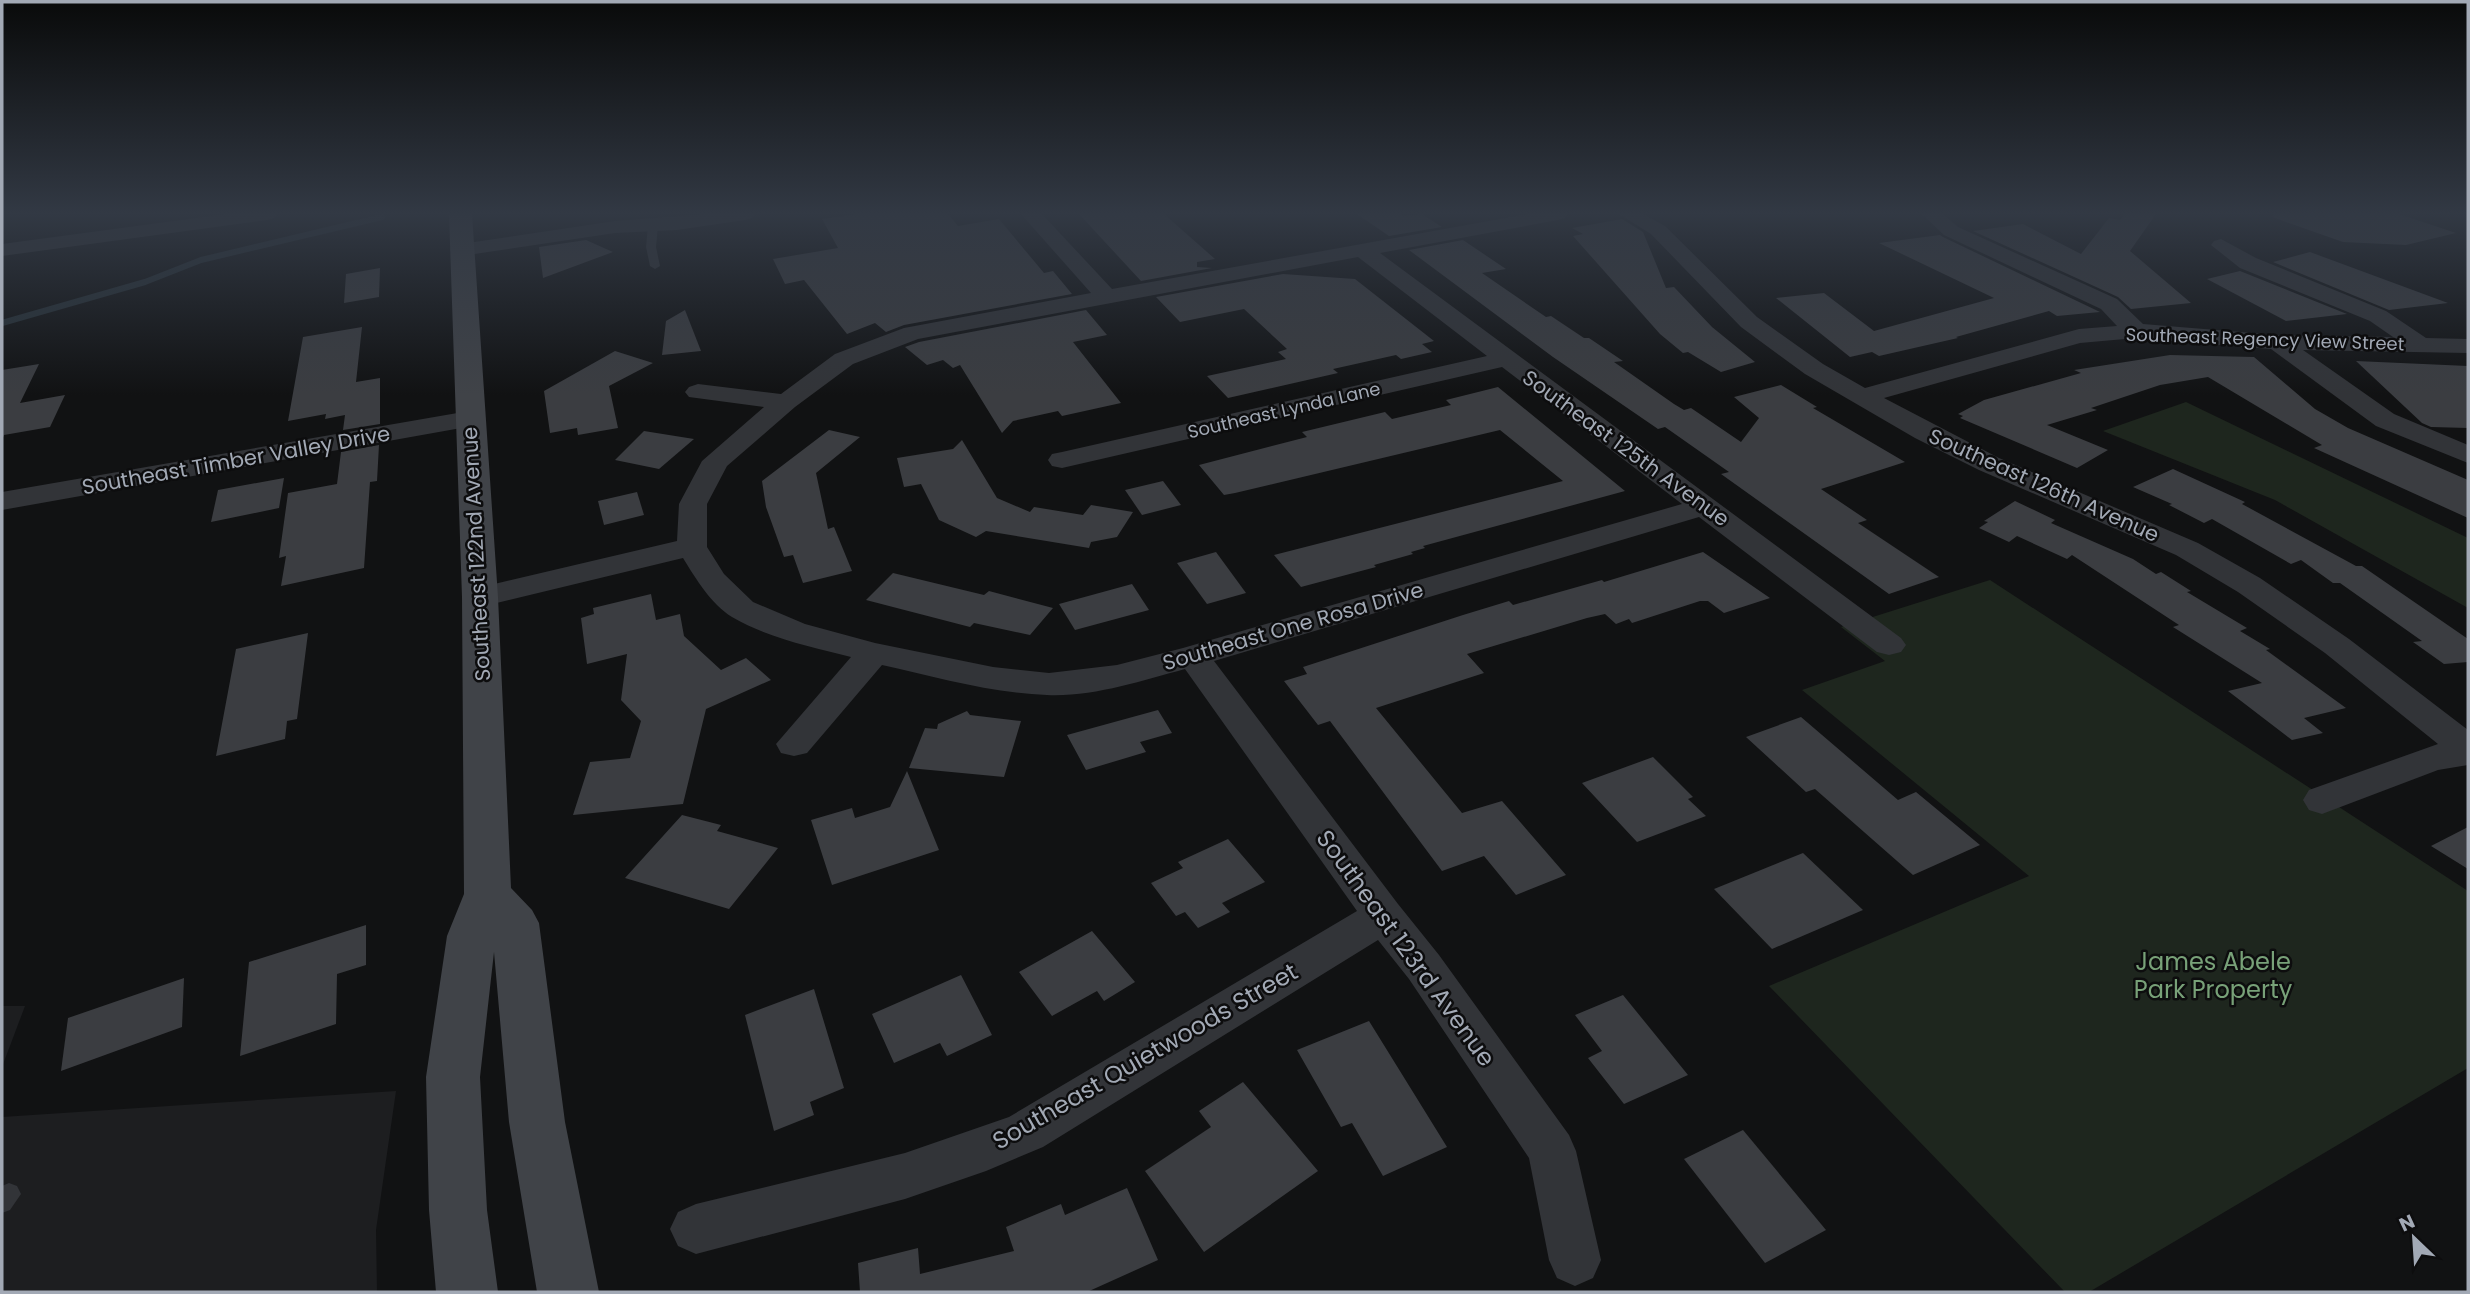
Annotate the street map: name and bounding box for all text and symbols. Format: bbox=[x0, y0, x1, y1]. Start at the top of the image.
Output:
street label: Southeast Regency View Street bbox=[2125, 322, 2405, 356]
street label: Southeast 125th Avenue bbox=[1517, 363, 1735, 533]
street label: Southeast Lynda Lane bbox=[1185, 376, 1383, 444]
street label: Southeast Timber Valley Drive bbox=[80, 419, 392, 501]
street label: Southeast 126th Avenue bbox=[1924, 421, 2164, 549]
street label: Southeast 122nd Avenue bbox=[455, 426, 497, 682]
street label: Southeast One Rosa Drive bbox=[1159, 575, 1427, 677]
street label: Southeast 123rd Avenue bbox=[1309, 823, 1503, 1073]
park label: James Abele Park Property bbox=[2134, 945, 2293, 1006]
street label: Southeast Quietwoods Street bbox=[986, 955, 1304, 1157]
north arrow bbox=[2379, 1203, 2449, 1273]
text: N bbox=[2395, 1208, 2419, 1238]

